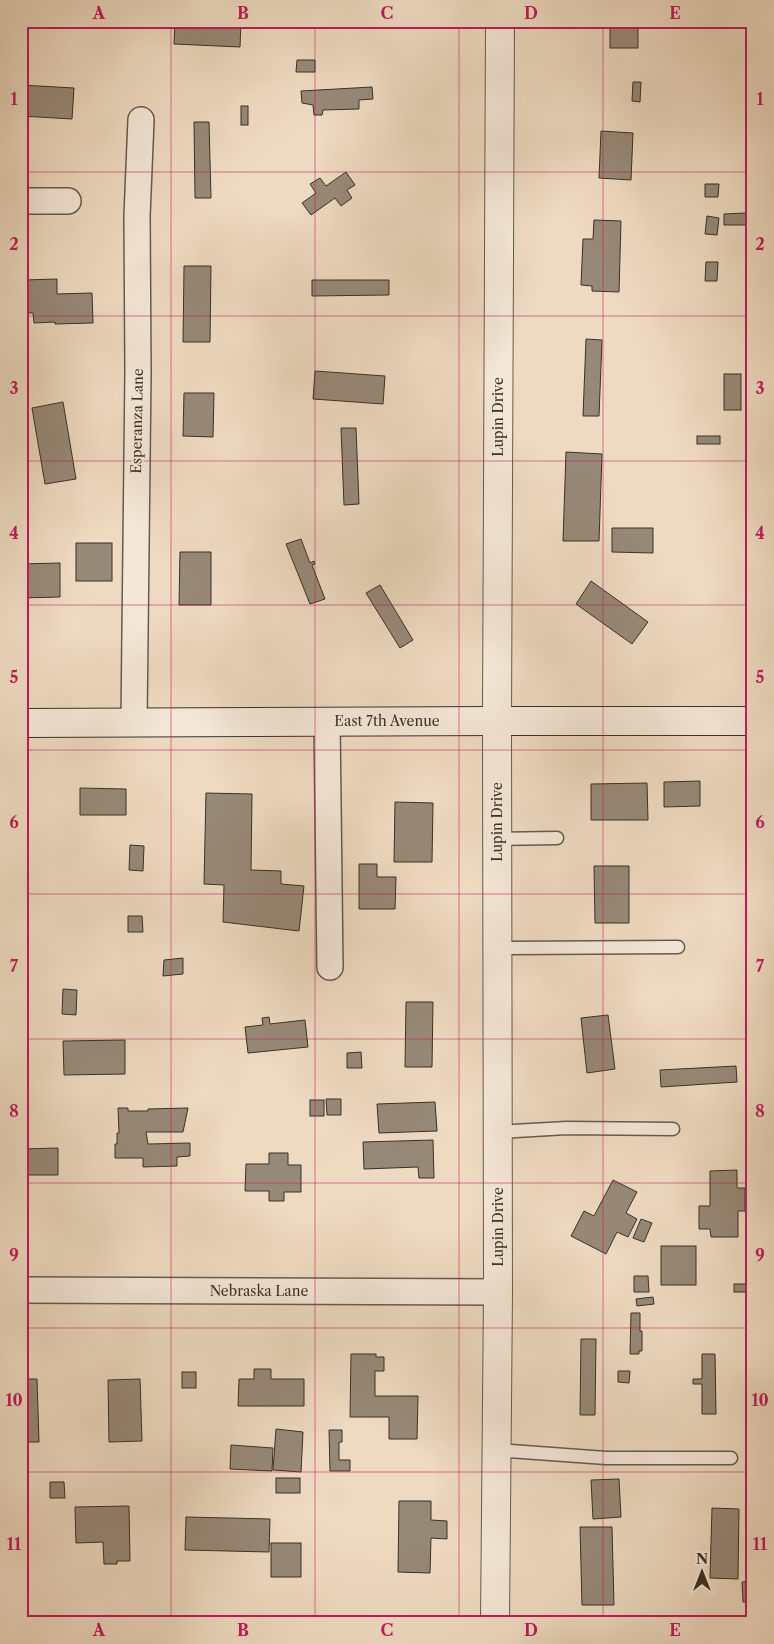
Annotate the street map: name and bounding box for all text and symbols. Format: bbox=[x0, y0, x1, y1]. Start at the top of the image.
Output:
text: A bbox=[92, 3, 106, 23]
text: B bbox=[237, 3, 249, 23]
text: C bbox=[381, 3, 393, 23]
text: D bbox=[524, 3, 538, 23]
text: E bbox=[669, 3, 681, 23]
text: 1 bbox=[10, 89, 18, 109]
text: 1 bbox=[756, 89, 764, 109]
text: 2 bbox=[9, 234, 19, 254]
text: 2 bbox=[755, 234, 765, 254]
street label: Esperanza Lane bbox=[127, 368, 147, 474]
street label: Lupin Drive bbox=[489, 377, 507, 457]
text: 3 bbox=[9, 378, 19, 398]
text: 3 bbox=[755, 378, 765, 398]
text: 4 bbox=[9, 523, 19, 543]
text: 4 bbox=[755, 523, 765, 543]
text: 5 bbox=[10, 667, 19, 687]
text: 5 bbox=[756, 667, 765, 687]
street label: East 7th Avenue bbox=[334, 712, 440, 730]
street label: Lupin Drive bbox=[488, 782, 506, 862]
text: 6 bbox=[9, 812, 19, 832]
text: 6 bbox=[755, 812, 765, 832]
text: 7 bbox=[10, 956, 19, 976]
text: 7 bbox=[756, 956, 765, 976]
text: 8 bbox=[9, 1101, 19, 1121]
text: 8 bbox=[755, 1101, 765, 1121]
street label: Lupin Drive bbox=[489, 1187, 507, 1267]
text: 9 bbox=[9, 1245, 19, 1265]
text: 9 bbox=[755, 1245, 765, 1265]
street label: Nebraska Lane bbox=[210, 1282, 309, 1300]
text: 10 bbox=[5, 1390, 23, 1410]
text: 10 bbox=[751, 1390, 769, 1410]
text: 11 bbox=[7, 1534, 22, 1554]
text: 11 bbox=[753, 1534, 768, 1554]
north arrow bbox=[676, 1546, 726, 1596]
text: N bbox=[696, 1550, 708, 1568]
text: A bbox=[92, 1620, 106, 1640]
text: B bbox=[237, 1620, 249, 1640]
text: C bbox=[381, 1620, 393, 1640]
text: D bbox=[524, 1620, 538, 1640]
text: E bbox=[669, 1620, 681, 1640]

